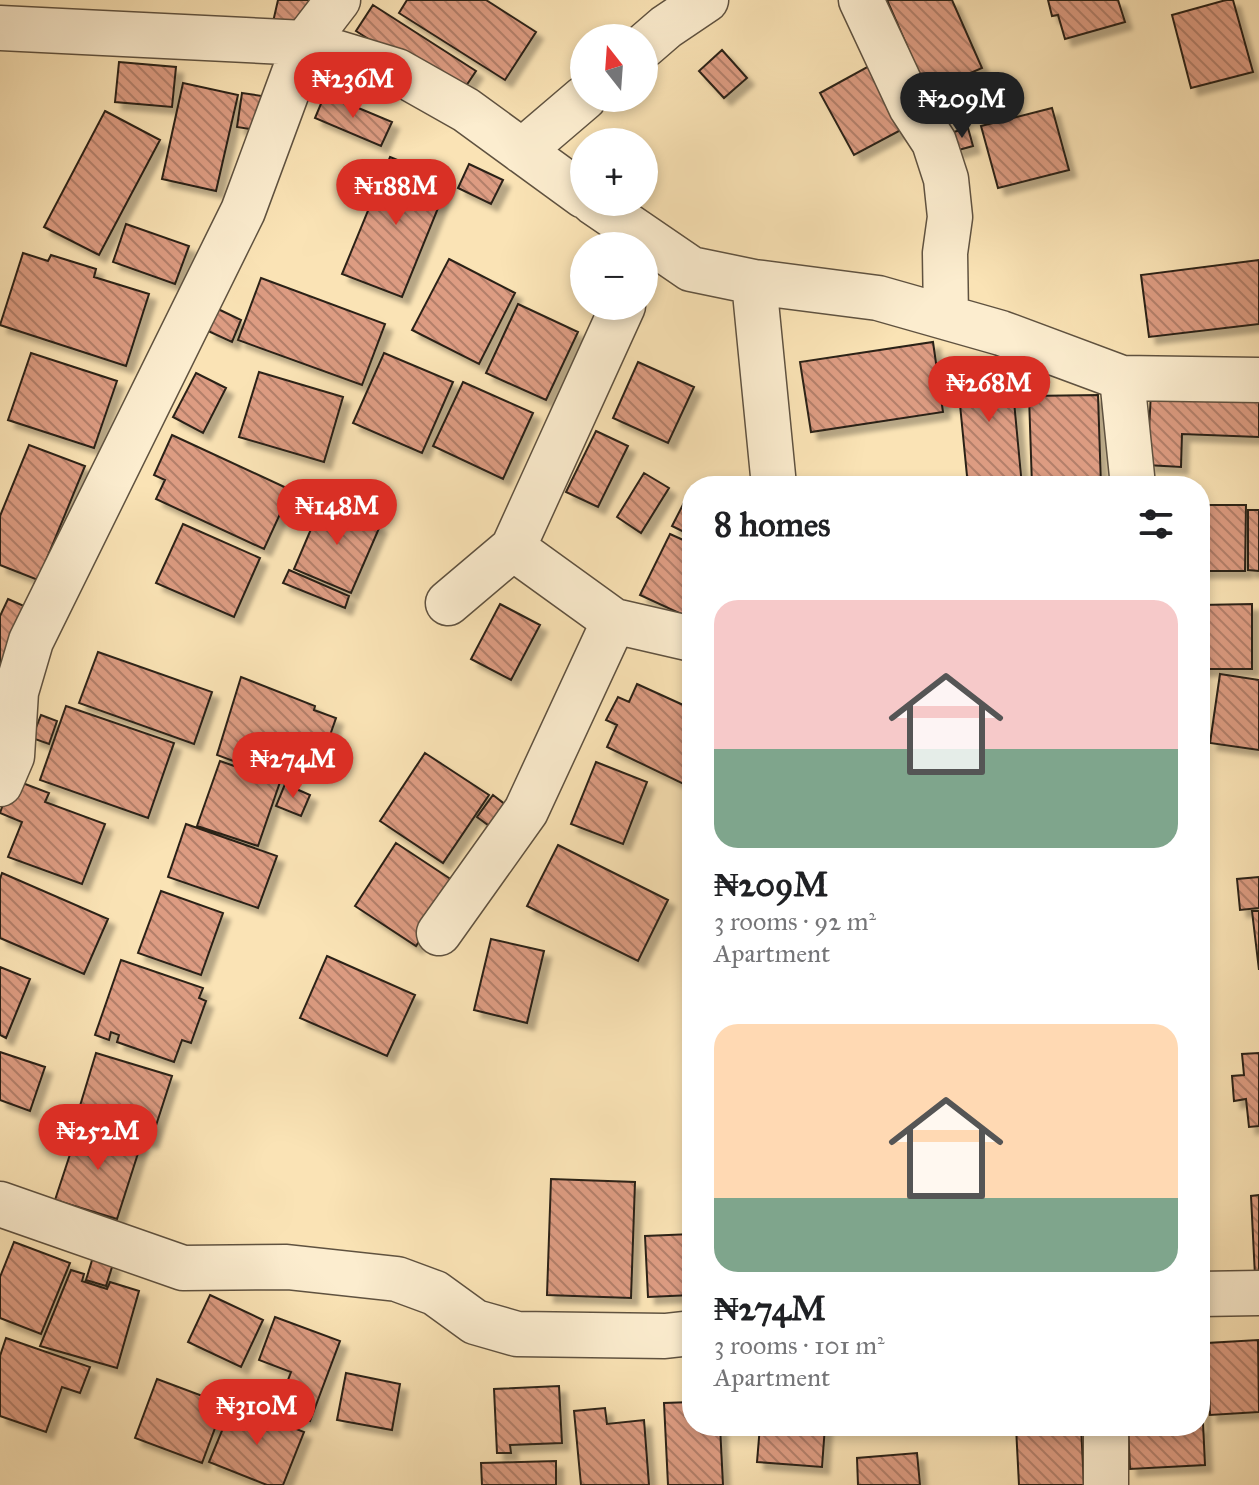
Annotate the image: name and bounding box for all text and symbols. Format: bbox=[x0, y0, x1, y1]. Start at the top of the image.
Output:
north arrow bbox=[570, 24, 658, 112]
map controls bbox=[570, 24, 658, 320]
pin: ₦236M bbox=[297, 52, 409, 120]
text: ₦236M bbox=[312, 62, 394, 94]
pin: ₦209M bbox=[906, 72, 1018, 140]
text: ₦209M bbox=[918, 82, 1006, 114]
button: + bbox=[570, 128, 658, 216]
pin: ₦188M bbox=[340, 159, 452, 227]
text: ₦188M bbox=[354, 169, 438, 201]
button: − bbox=[570, 232, 658, 320]
pin: ₦268M bbox=[933, 356, 1045, 424]
text: ₦268M bbox=[946, 366, 1032, 398]
pin: ₦148M bbox=[281, 479, 393, 547]
text: ₦148M bbox=[295, 489, 379, 521]
icon: filters bbox=[1134, 502, 1178, 546]
text: 8 homes bbox=[714, 504, 830, 545]
icon: home bbox=[874, 652, 1018, 796]
pin: ₦274M bbox=[237, 732, 349, 800]
text: ₦274M bbox=[250, 742, 336, 774]
text: ₦209M bbox=[714, 864, 828, 905]
text: 3 rooms · 92 m² bbox=[714, 905, 876, 937]
text: Apartment bbox=[714, 937, 830, 969]
icon: home bbox=[874, 1076, 1018, 1220]
pin: ₦252M bbox=[42, 1104, 154, 1172]
text: ₦252M bbox=[56, 1114, 140, 1146]
text: ₦274M bbox=[714, 1288, 826, 1329]
text: 3 rooms · 101 m² bbox=[714, 1329, 885, 1361]
text: Apartment bbox=[714, 1361, 830, 1393]
pin: ₦310M bbox=[201, 1379, 313, 1447]
text: ₦310M bbox=[216, 1389, 298, 1421]

